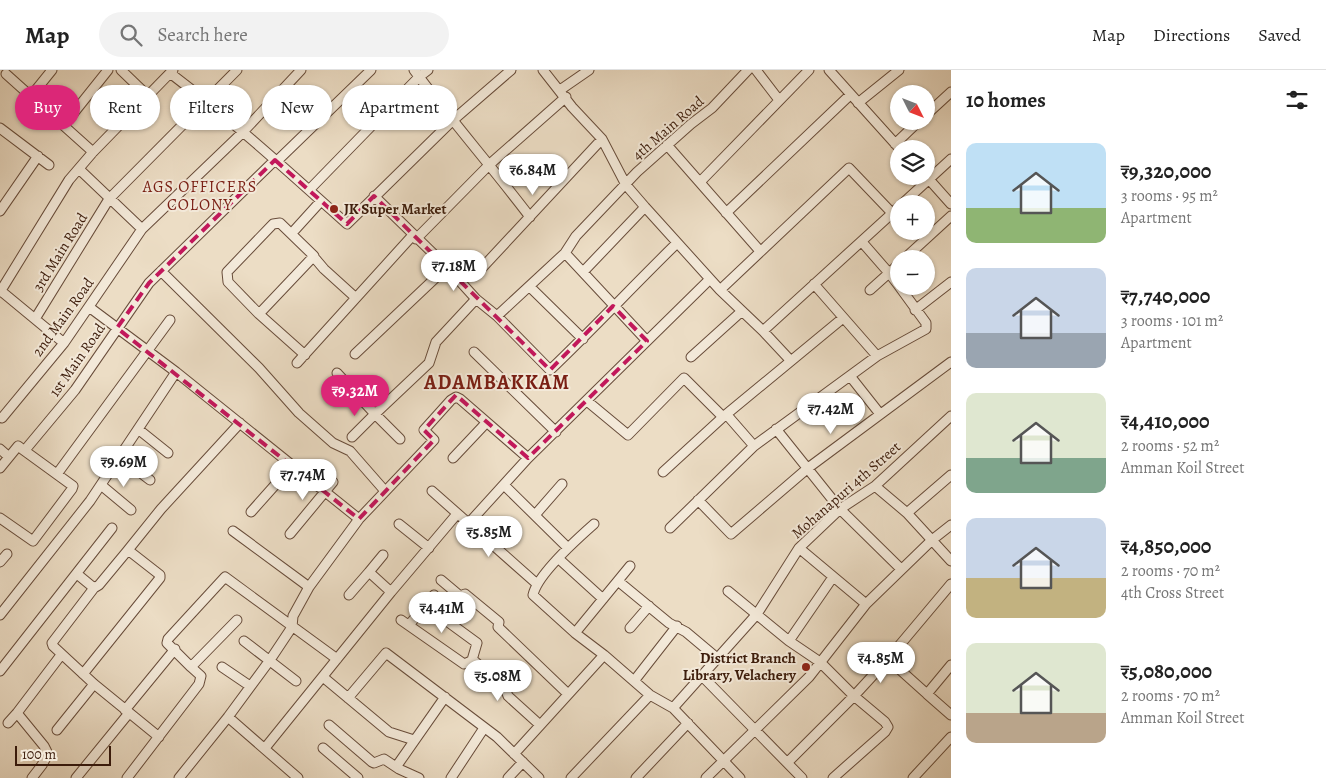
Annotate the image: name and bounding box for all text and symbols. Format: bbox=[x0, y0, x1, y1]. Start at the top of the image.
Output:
search box bbox=[99, 12, 449, 57]
text: Map bbox=[25, 19, 69, 51]
icon: search bbox=[117, 21, 145, 49]
text: Search here bbox=[157, 22, 248, 48]
text: Map bbox=[1092, 23, 1125, 47]
text: Directions bbox=[1153, 23, 1230, 47]
text: Saved bbox=[1258, 23, 1301, 47]
chip: Buy bbox=[15, 85, 80, 130]
chip: Rent bbox=[90, 85, 160, 130]
chip: Filters bbox=[170, 85, 252, 130]
chip: New bbox=[262, 85, 332, 130]
chip: Apartment bbox=[342, 85, 457, 130]
north arrow bbox=[890, 85, 935, 130]
map controls bbox=[890, 85, 935, 295]
text: 10 homes bbox=[966, 86, 1046, 114]
icon: filters bbox=[1283, 86, 1311, 114]
street label: 4th Main Road bbox=[628, 91, 709, 165]
button: layers bbox=[890, 140, 935, 185]
pin: ₹6.84M bbox=[492, 154, 574, 196]
text: ₹9,320,000 bbox=[1121, 157, 1211, 185]
text: ₹6.84M bbox=[510, 159, 556, 181]
icon: home bbox=[1006, 163, 1066, 223]
district label: AGS OFFICERS COLONY bbox=[142, 176, 257, 216]
text: 3 rooms · 95 m² bbox=[1121, 185, 1218, 207]
button: + bbox=[890, 195, 935, 240]
place label: JK Super Market bbox=[344, 199, 446, 219]
marker: JK Super Market bbox=[328, 203, 340, 215]
text: Apartment bbox=[1121, 207, 1192, 229]
street label: 3rd Main Road bbox=[28, 208, 93, 295]
pin: ₹7.18M bbox=[413, 250, 495, 292]
button: − bbox=[890, 250, 935, 295]
text: ₹7.18M bbox=[432, 255, 476, 277]
street label: 2nd Main Road bbox=[28, 273, 99, 360]
text: ₹7,740,000 bbox=[1121, 282, 1210, 310]
icon: home bbox=[1006, 288, 1066, 348]
text: 3 rooms · 101 m² bbox=[1121, 310, 1223, 332]
street label: 1st Main Road bbox=[44, 319, 110, 401]
text: Apartment bbox=[1121, 332, 1192, 354]
district label: ADAMBAKKAM bbox=[423, 369, 570, 396]
pin: ₹9.32M bbox=[314, 374, 396, 417]
text: ₹9.32M bbox=[332, 380, 378, 402]
pin: ₹7.42M bbox=[790, 392, 872, 435]
text: ₹7.42M bbox=[808, 398, 854, 420]
text: ₹4,410,000 bbox=[1121, 407, 1210, 435]
icon: home bbox=[1006, 413, 1066, 473]
text: 2 rooms · 52 m² bbox=[1121, 435, 1219, 457]
street label: Mohanapuri 4th Street bbox=[787, 437, 905, 543]
pin: ₹9.69M bbox=[83, 446, 165, 488]
text: ₹9.69M bbox=[101, 451, 147, 473]
text: Amman Koil Street bbox=[1121, 457, 1245, 479]
pin: ₹7.74M bbox=[262, 458, 344, 501]
text: ₹7.74M bbox=[280, 464, 326, 486]
pin: ₹5.85M bbox=[448, 516, 530, 558]
text: ₹5.85M bbox=[466, 521, 512, 543]
text: ₹4,850,000 bbox=[1121, 532, 1211, 560]
icon: home bbox=[1006, 538, 1066, 598]
text: 2 rooms · 70 m² bbox=[1121, 560, 1220, 582]
text: 4th Cross Street bbox=[1121, 582, 1224, 604]
pin: ₹4.41M bbox=[401, 592, 483, 634]
text: ₹4.41M bbox=[420, 597, 464, 619]
pin: ₹4.85M bbox=[840, 642, 922, 684]
text: ₹4.85M bbox=[858, 647, 904, 669]
place label: District Branch Library, Velachery bbox=[683, 648, 797, 685]
text: ₹5,080,000 bbox=[1121, 657, 1212, 685]
pin: ₹5.08M bbox=[457, 660, 539, 702]
marker: District Branch Library, Velachery bbox=[800, 661, 812, 673]
icon: home bbox=[1006, 663, 1066, 723]
text: ₹5.08M bbox=[475, 665, 521, 687]
text: 2 rooms · 70 m² bbox=[1121, 685, 1220, 707]
text: Amman Koil Street bbox=[1121, 707, 1245, 729]
scale bar bbox=[15, 743, 111, 766]
text: 100 m bbox=[22, 745, 56, 764]

